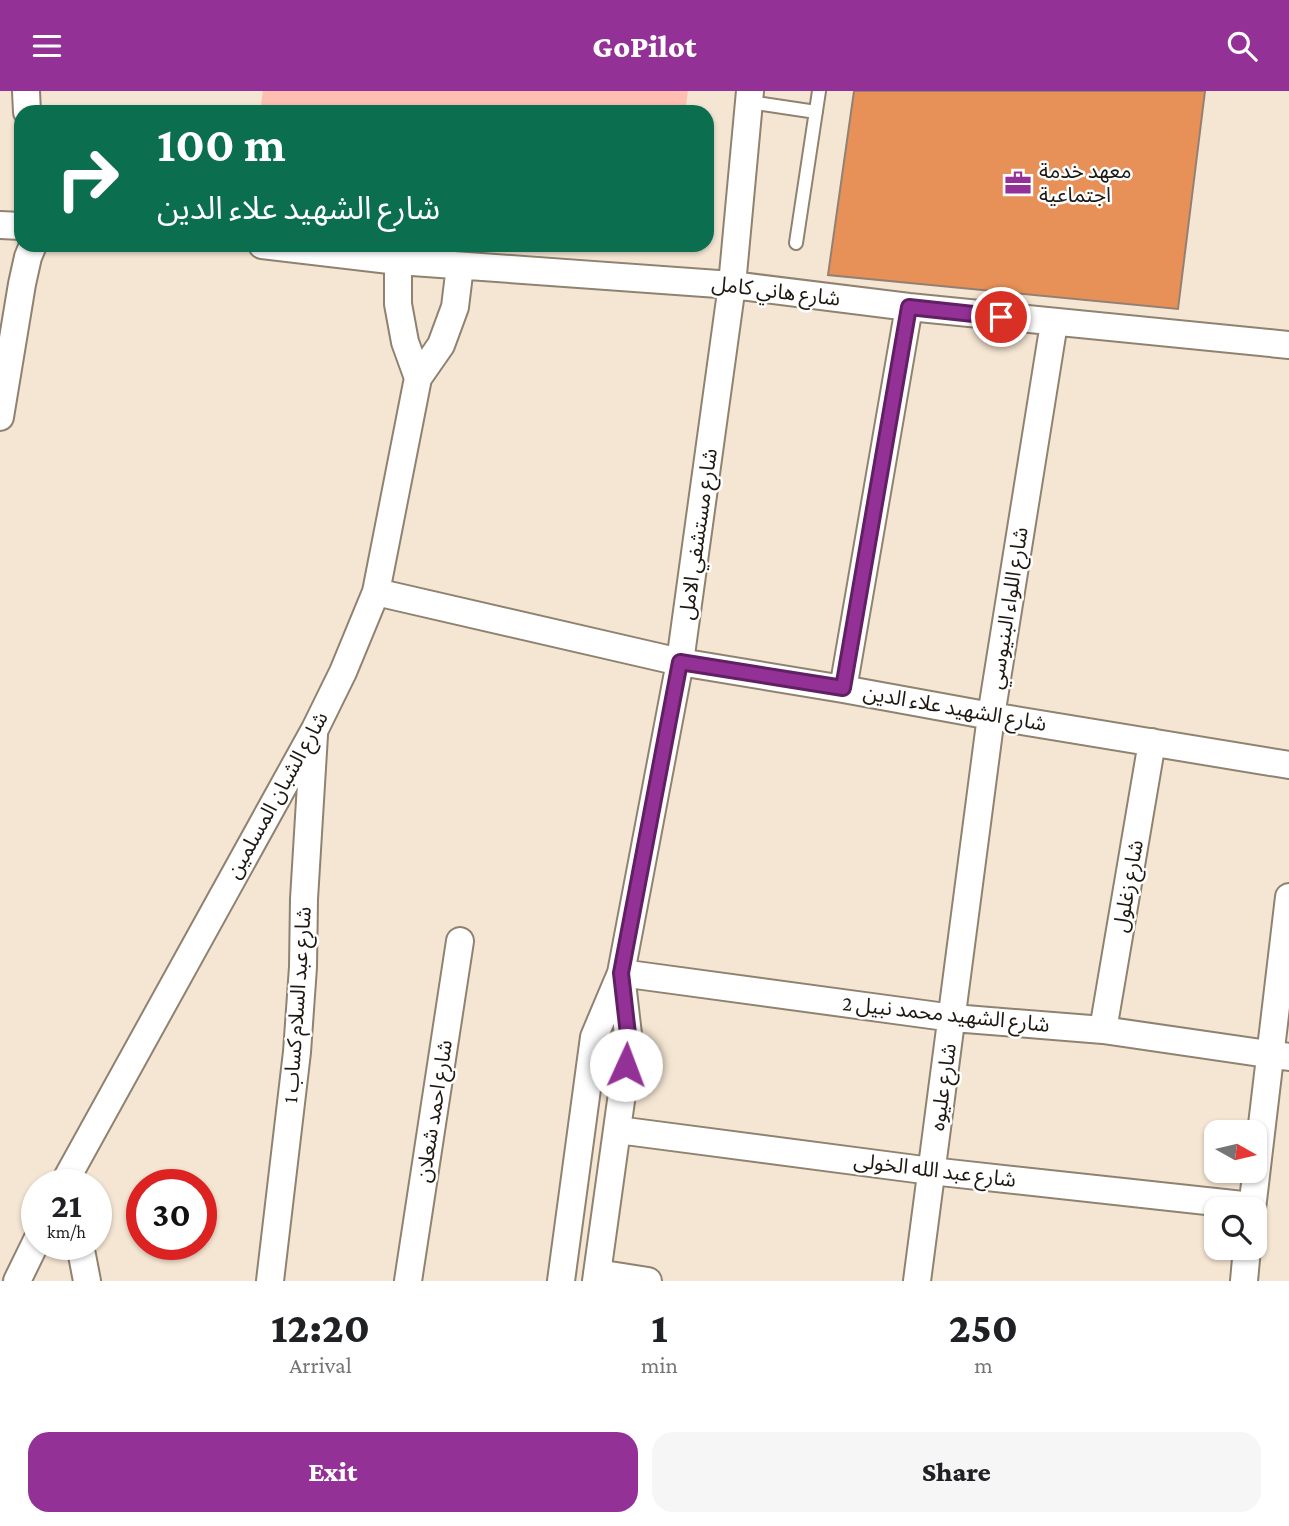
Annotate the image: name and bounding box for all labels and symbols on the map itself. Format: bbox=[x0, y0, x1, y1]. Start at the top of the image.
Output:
place label: معهد خدمة اجتماعية bbox=[1039, 159, 1132, 207]
office icon: معهد خدمة اجتماعية bbox=[1003, 168, 1033, 198]
street label: شارع هاني كامل bbox=[710, 271, 842, 315]
pin bbox=[971, 287, 1031, 347]
street label: شارع مستشفي الامل bbox=[674, 447, 726, 622]
street label: شارع اللواء البنيوسي bbox=[983, 525, 1036, 691]
street label: شارع الشهيد علاء الدين bbox=[861, 680, 1049, 739]
street label: شارع الشبان المسلمين bbox=[221, 707, 335, 884]
street label: شارع زغلول bbox=[1108, 838, 1151, 935]
street label: شارع عبد السلام كساب 1 bbox=[278, 906, 320, 1104]
street label: شارع الشهيد محمد نبيل 2 bbox=[841, 991, 1051, 1040]
position arrow bbox=[589, 1028, 663, 1102]
street label: شارع احمد شعلان bbox=[411, 1038, 460, 1184]
street label: شارع عليوه bbox=[925, 1042, 964, 1133]
north arrow bbox=[1204, 1120, 1267, 1183]
street label: شارع عبد الله الخولى bbox=[852, 1148, 1018, 1195]
speed limit sign: 30 bbox=[126, 1169, 217, 1260]

